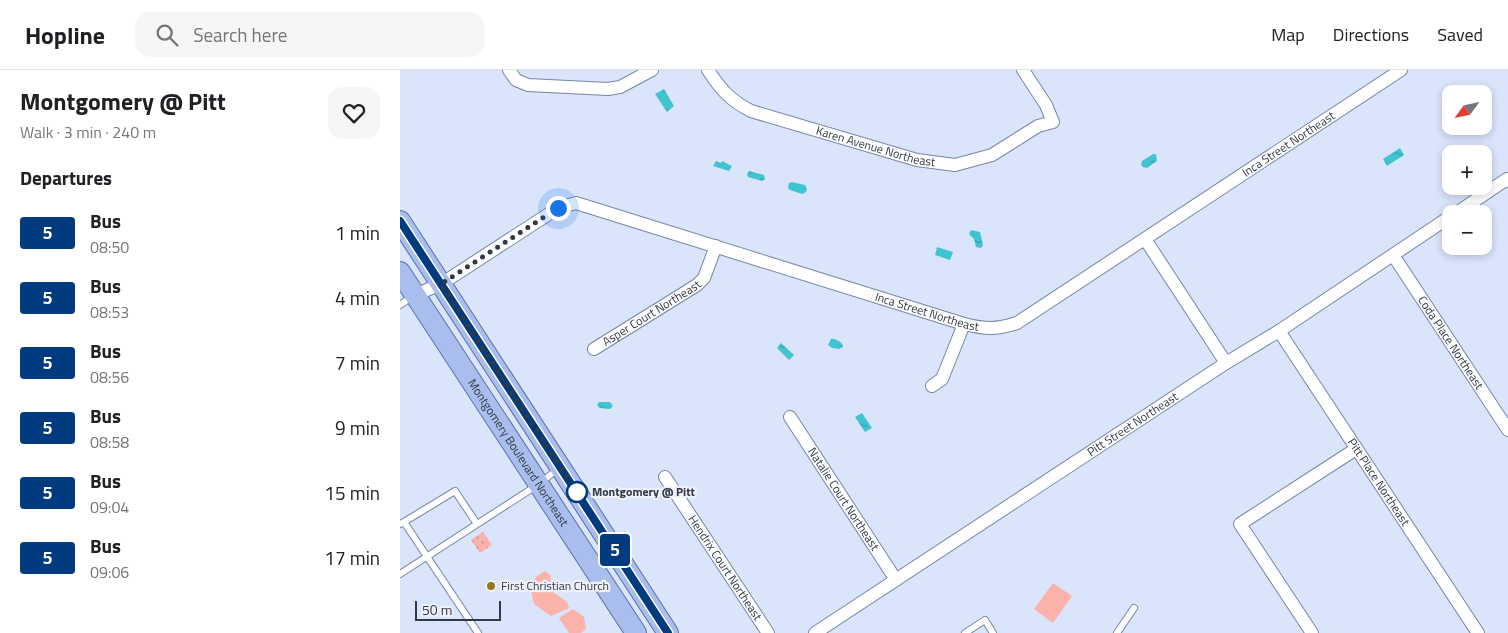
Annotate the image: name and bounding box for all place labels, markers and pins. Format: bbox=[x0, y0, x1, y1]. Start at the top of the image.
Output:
marker: Montgomery @ Pitt bbox=[566, 481, 588, 503]
place label: Montgomery @ Pitt bbox=[592, 482, 696, 501]
place label: First Christian Church bbox=[501, 576, 609, 595]
marker: First Christian Church bbox=[485, 580, 497, 592]

